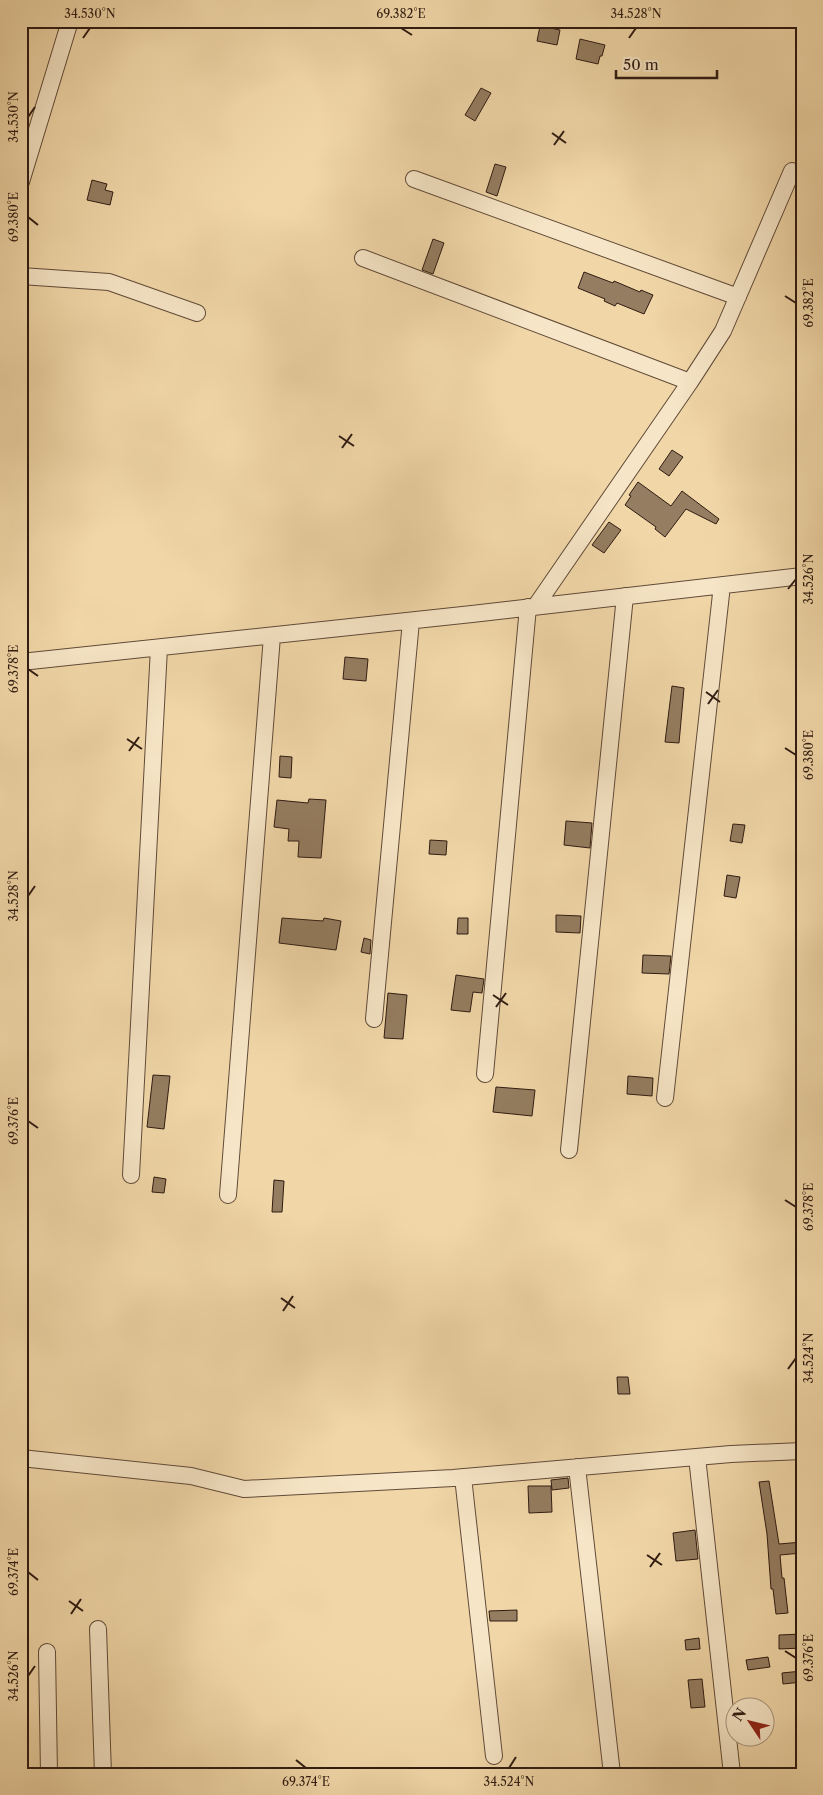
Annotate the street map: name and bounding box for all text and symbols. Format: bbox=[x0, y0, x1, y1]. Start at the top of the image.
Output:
text: 34.530°N bbox=[64, 6, 116, 21]
text: 69.382°E bbox=[376, 6, 426, 21]
text: 34.528°N bbox=[610, 6, 662, 21]
scale bar bbox=[616, 48, 717, 80]
text: 50 m bbox=[623, 55, 659, 74]
text: 34.530°N bbox=[6, 91, 21, 143]
text: 69.380°E bbox=[6, 192, 21, 242]
text: 69.382°E bbox=[801, 278, 816, 328]
text: 34.526°N bbox=[801, 554, 816, 604]
text: 69.378°E bbox=[6, 645, 21, 693]
text: 69.380°E bbox=[801, 730, 816, 780]
text: 34.528°N bbox=[6, 870, 21, 922]
text: 69.376°E bbox=[6, 1097, 21, 1145]
text: 69.378°E bbox=[801, 1183, 816, 1231]
text: 34.524°N bbox=[801, 1332, 816, 1383]
text: 69.374°E bbox=[6, 1548, 21, 1596]
text: 69.376°E bbox=[801, 1634, 816, 1682]
text: 34.526°N bbox=[6, 1651, 21, 1701]
north arrow bbox=[726, 1698, 776, 1748]
text: N bbox=[728, 1704, 750, 1725]
text: 69.374°E bbox=[282, 1774, 330, 1789]
text: 34.524°N bbox=[484, 1774, 535, 1789]

